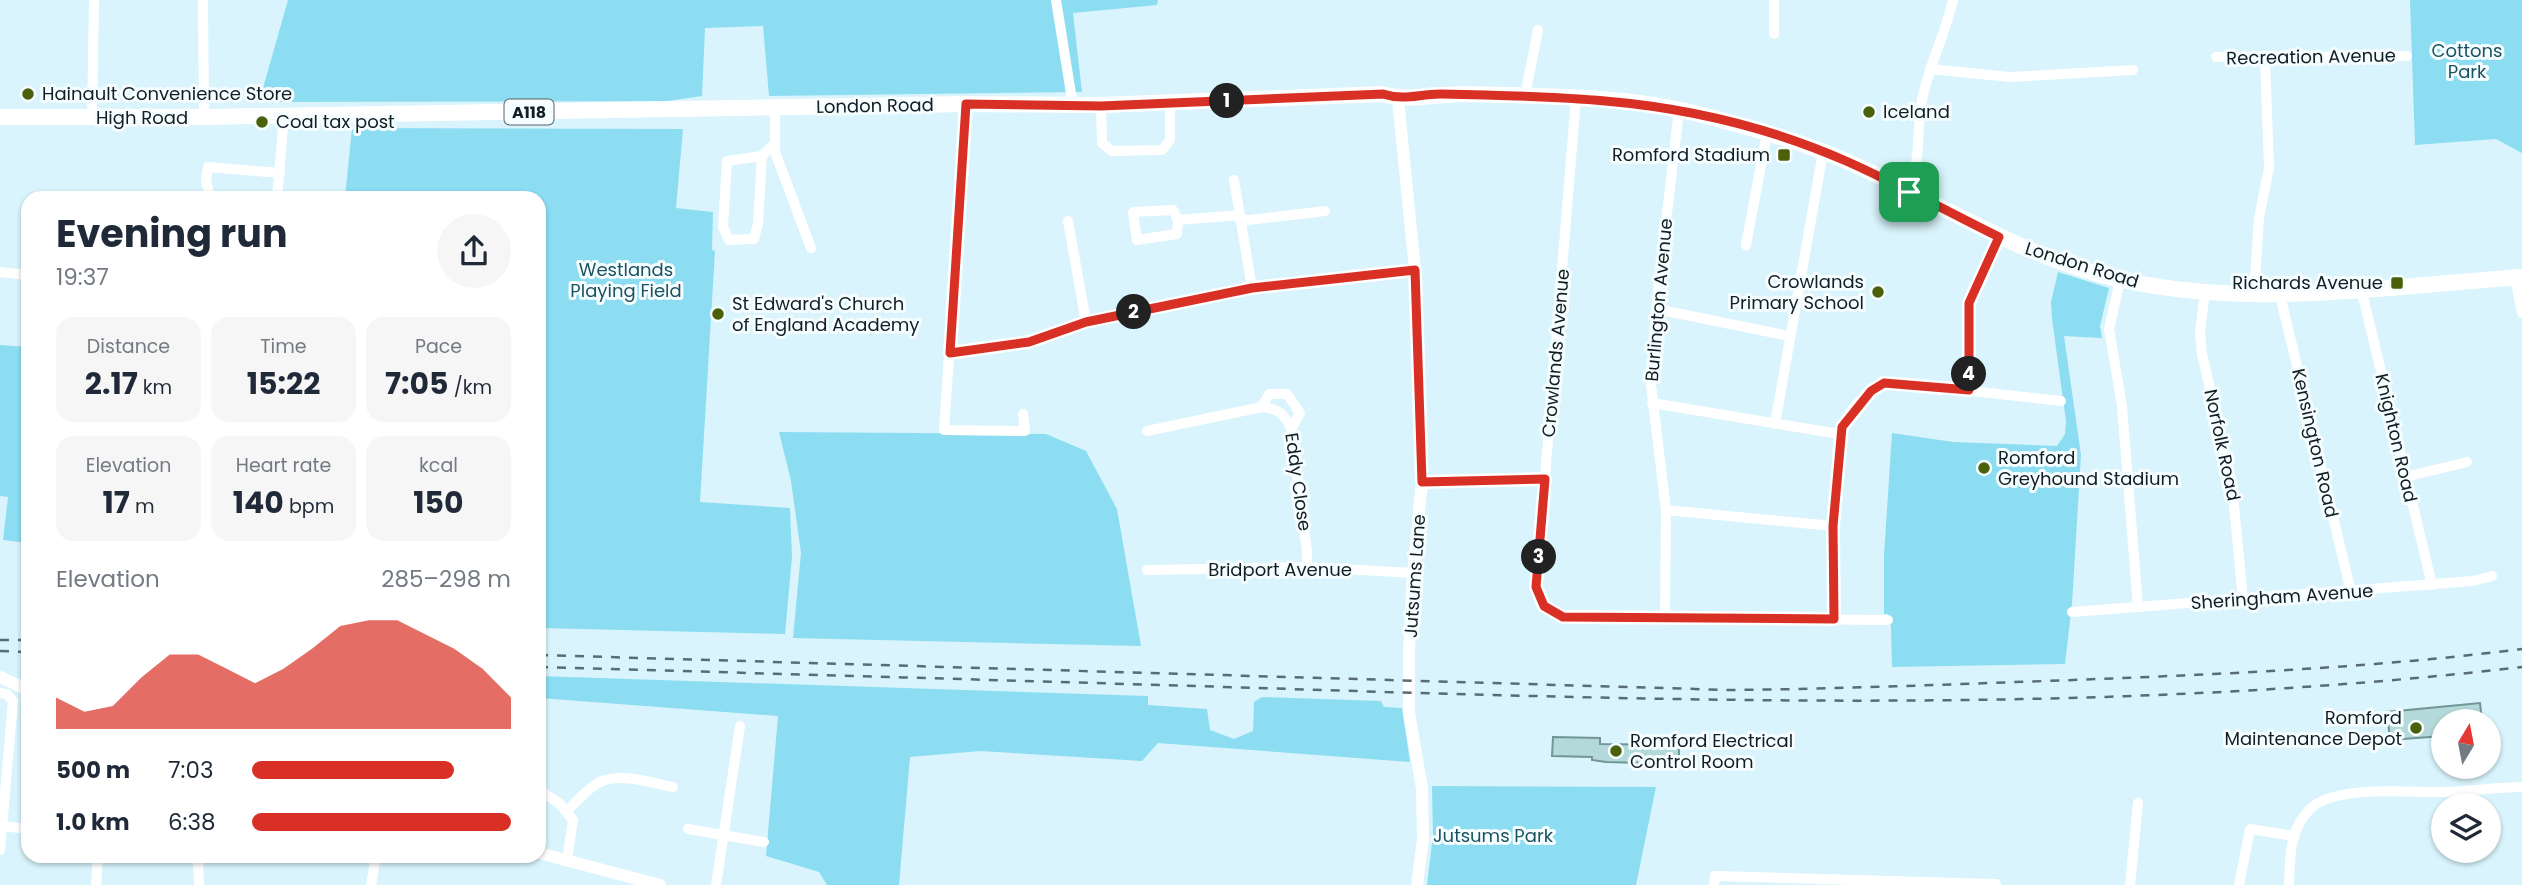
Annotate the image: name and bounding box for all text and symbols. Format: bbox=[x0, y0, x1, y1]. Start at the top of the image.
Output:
park label: Cottons Park bbox=[2432, 38, 2502, 84]
street label: Recreation Avenue bbox=[2226, 43, 2396, 70]
place label: Hainault Convenience Store bbox=[42, 81, 292, 106]
pin: 1 bbox=[1210, 84, 1244, 119]
marker: Hainault Convenience Store bbox=[20, 86, 36, 102]
text: 1 bbox=[1223, 87, 1230, 114]
street label: London Road bbox=[816, 92, 934, 119]
place label: Iceland bbox=[1883, 99, 1950, 124]
road number: A118 bbox=[504, 100, 554, 124]
marker: Iceland bbox=[1861, 104, 1877, 120]
street label: High Road bbox=[96, 105, 188, 130]
place label: Coal tax post bbox=[276, 109, 395, 134]
marker: Coal tax post bbox=[254, 114, 270, 130]
place label: Romford Stadium bbox=[1612, 142, 1770, 167]
marker: Romford Stadium bbox=[1776, 147, 1792, 163]
pin bbox=[1879, 162, 1939, 222]
icon: arrive bbox=[1890, 173, 1928, 211]
text: Evening run bbox=[56, 207, 288, 260]
button: share bbox=[437, 214, 511, 288]
street label: Burlington Avenue bbox=[1639, 217, 1678, 383]
street label: London Road bbox=[2022, 235, 2142, 294]
park label: Westlands Playing Field bbox=[570, 257, 682, 303]
text: 19:37 bbox=[56, 261, 109, 293]
street label: Crowlands Avenue bbox=[1536, 268, 1575, 438]
place label: Crowlands Primary School bbox=[1730, 269, 1864, 315]
place label: Richards Avenue bbox=[2232, 270, 2383, 295]
marker: Richards Avenue bbox=[2389, 275, 2405, 291]
marker: Crowlands Primary School bbox=[1870, 284, 1886, 300]
place label: St Edward's Church of England Academy bbox=[732, 291, 920, 337]
pin: 2 bbox=[1116, 294, 1152, 330]
text: 2 bbox=[1128, 298, 1139, 325]
marker: St Edward's Church of England Academy bbox=[710, 306, 726, 322]
text: Distance bbox=[87, 333, 170, 360]
text: Time bbox=[260, 333, 307, 360]
text: Pace bbox=[415, 333, 462, 360]
pin: 4 bbox=[1952, 356, 1986, 392]
text: 4 bbox=[1962, 360, 1975, 387]
text: 2.17 bbox=[85, 362, 138, 405]
text: 15:22 bbox=[247, 362, 320, 405]
text: 7:05 bbox=[385, 362, 449, 405]
street label: Kensington Road bbox=[2286, 366, 2345, 520]
street label: Knighton Road bbox=[2370, 371, 2423, 505]
text: km bbox=[138, 374, 172, 401]
text: /km bbox=[449, 374, 492, 401]
street label: Norfolk Road bbox=[2198, 387, 2247, 503]
street label: Eddy Close bbox=[1279, 431, 1318, 533]
place label: Romford Greyhound Stadium bbox=[1998, 445, 2179, 491]
text: Elevation bbox=[86, 452, 171, 479]
text: Heart rate bbox=[236, 452, 331, 479]
text: kcal bbox=[419, 452, 458, 479]
marker: Romford Greyhound Stadium bbox=[1976, 460, 1992, 476]
text: 17 bbox=[103, 481, 130, 524]
text: 140 bbox=[233, 481, 284, 524]
text: 150 bbox=[413, 481, 464, 524]
text: m bbox=[130, 493, 155, 520]
text: bpm bbox=[284, 493, 334, 520]
street label: Jutsums Lane bbox=[1398, 513, 1431, 639]
pin: 3 bbox=[1522, 540, 1556, 574]
text: 3 bbox=[1533, 543, 1544, 570]
street label: Bridport Avenue bbox=[1208, 557, 1352, 582]
text: Elevation bbox=[56, 563, 160, 595]
text: 285–298 m bbox=[381, 563, 511, 595]
street label: Sheringham Avenue bbox=[2190, 578, 2374, 615]
place label: Romford Maintenance Depot bbox=[2224, 705, 2402, 751]
north arrow bbox=[2431, 709, 2501, 779]
map controls bbox=[2431, 709, 2501, 863]
marker: Romford Maintenance Depot bbox=[2408, 720, 2424, 736]
place label: Romford Electrical Control Room bbox=[1630, 728, 1793, 774]
marker: Romford Electrical Control Room bbox=[1608, 743, 1624, 759]
text: 500 m bbox=[56, 754, 130, 786]
text: 7:03 bbox=[168, 754, 213, 786]
button: layers bbox=[2431, 793, 2501, 863]
text: 1.0 km bbox=[56, 806, 130, 838]
text: 6:38 bbox=[168, 806, 216, 838]
park label: Jutsums Park bbox=[1433, 823, 1554, 848]

